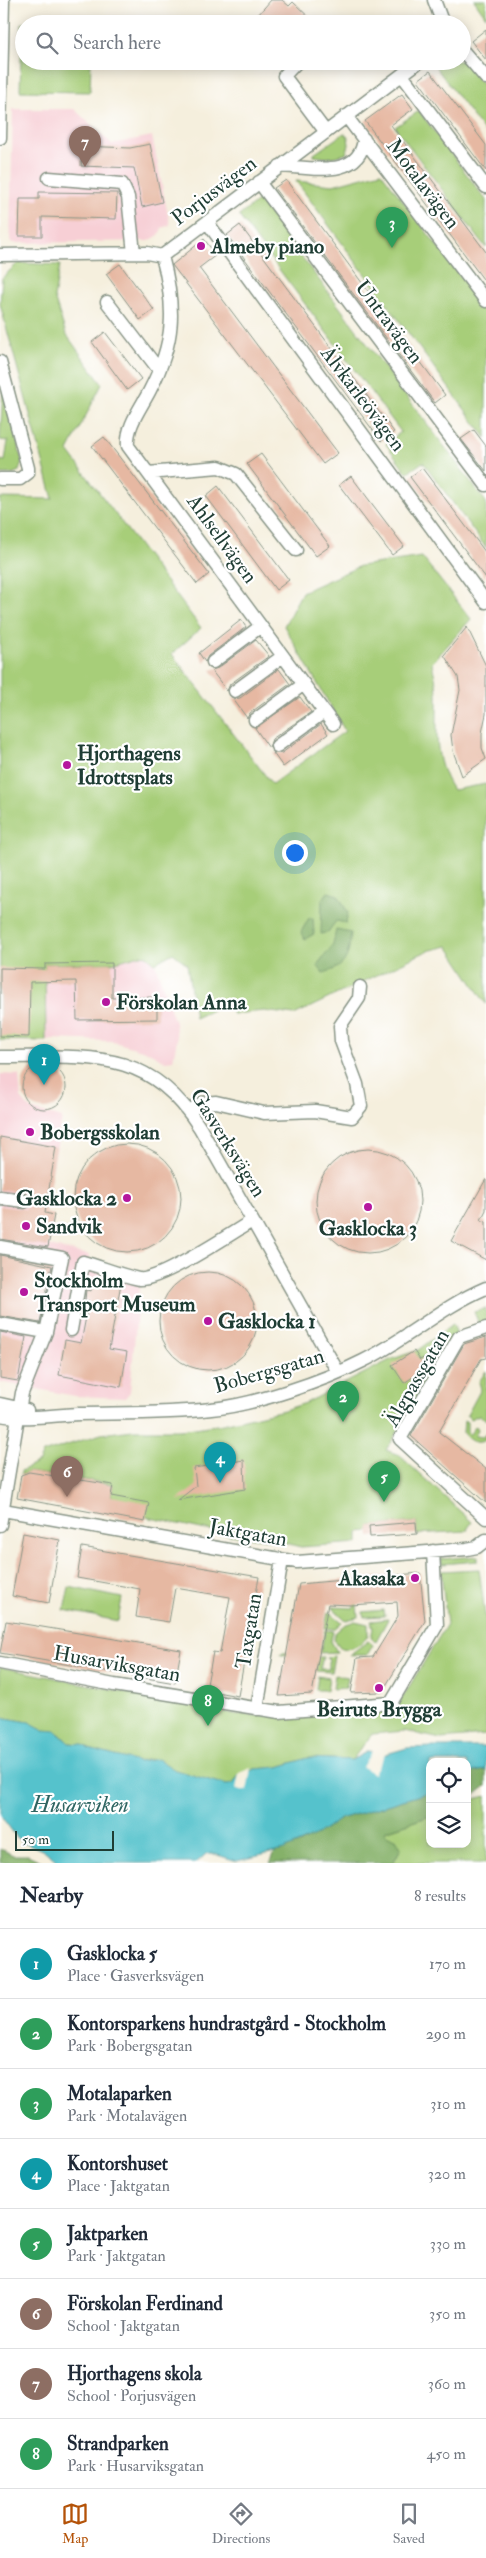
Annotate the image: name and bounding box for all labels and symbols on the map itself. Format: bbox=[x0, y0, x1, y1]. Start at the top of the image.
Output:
pin: 7 bbox=[69, 126, 101, 167]
street label: Motalavägen bbox=[380, 133, 466, 235]
street label: Porjusvägen bbox=[166, 150, 262, 232]
pin: 3 bbox=[376, 207, 408, 248]
place label: Almeby piano bbox=[210, 233, 324, 260]
marker: Almeby piano bbox=[195, 240, 207, 252]
street label: Untravägen bbox=[349, 275, 429, 370]
street label: Älvkarleövägen bbox=[314, 340, 412, 457]
street label: Ahlsellvägen bbox=[180, 488, 264, 589]
place label: Hjorthagens Idrottsplats bbox=[77, 740, 181, 791]
marker: Hjorthagens Idrottsplats bbox=[61, 759, 73, 771]
your location bbox=[282, 840, 308, 866]
place label: Förskolan Anna bbox=[116, 989, 248, 1016]
marker: Förskolan Anna bbox=[100, 996, 112, 1008]
pin: 1 bbox=[28, 1044, 60, 1085]
street label: Gasverksvägen bbox=[184, 1083, 272, 1203]
place label: Bobergsskolan bbox=[40, 1119, 160, 1146]
marker: Bobergsskolan bbox=[24, 1126, 36, 1138]
place label: Gasklocka 2 bbox=[16, 1185, 117, 1212]
marker: Gasklocka 2 bbox=[121, 1192, 133, 1204]
marker: Gasklocka 3 bbox=[362, 1201, 374, 1213]
place label: Sandvik bbox=[36, 1213, 103, 1240]
place label: Gasklocka 3 bbox=[319, 1215, 417, 1242]
marker: Sandvik bbox=[20, 1220, 32, 1232]
place label: Stockholm Transport Museum bbox=[33, 1267, 196, 1318]
marker: Stockholm Transport Museum bbox=[18, 1286, 30, 1298]
place label: Gasklocka 1 bbox=[218, 1308, 316, 1335]
marker: Gasklocka 1 bbox=[202, 1315, 214, 1327]
street label: Älgpassgatan bbox=[378, 1324, 456, 1432]
street label: Bobergsgatan bbox=[211, 1342, 327, 1400]
pin: 2 bbox=[327, 1381, 359, 1422]
pin: 4 bbox=[204, 1442, 236, 1483]
pin: 6 bbox=[51, 1456, 83, 1497]
pin: 5 bbox=[368, 1461, 400, 1502]
street label: Jaktgatan bbox=[206, 1513, 289, 1553]
place label: Akasaka bbox=[338, 1565, 406, 1592]
marker: Akasaka bbox=[409, 1572, 421, 1584]
street label: Taxgatan bbox=[230, 1591, 268, 1671]
street label: Husarviksgatan bbox=[51, 1640, 183, 1688]
marker: Beiruts Brygga bbox=[373, 1682, 385, 1694]
pin: 8 bbox=[192, 1685, 224, 1726]
place label: Beiruts Brygga bbox=[317, 1696, 443, 1723]
water label: Husarviken bbox=[30, 1791, 129, 1819]
scale bar bbox=[15, 1828, 114, 1851]

